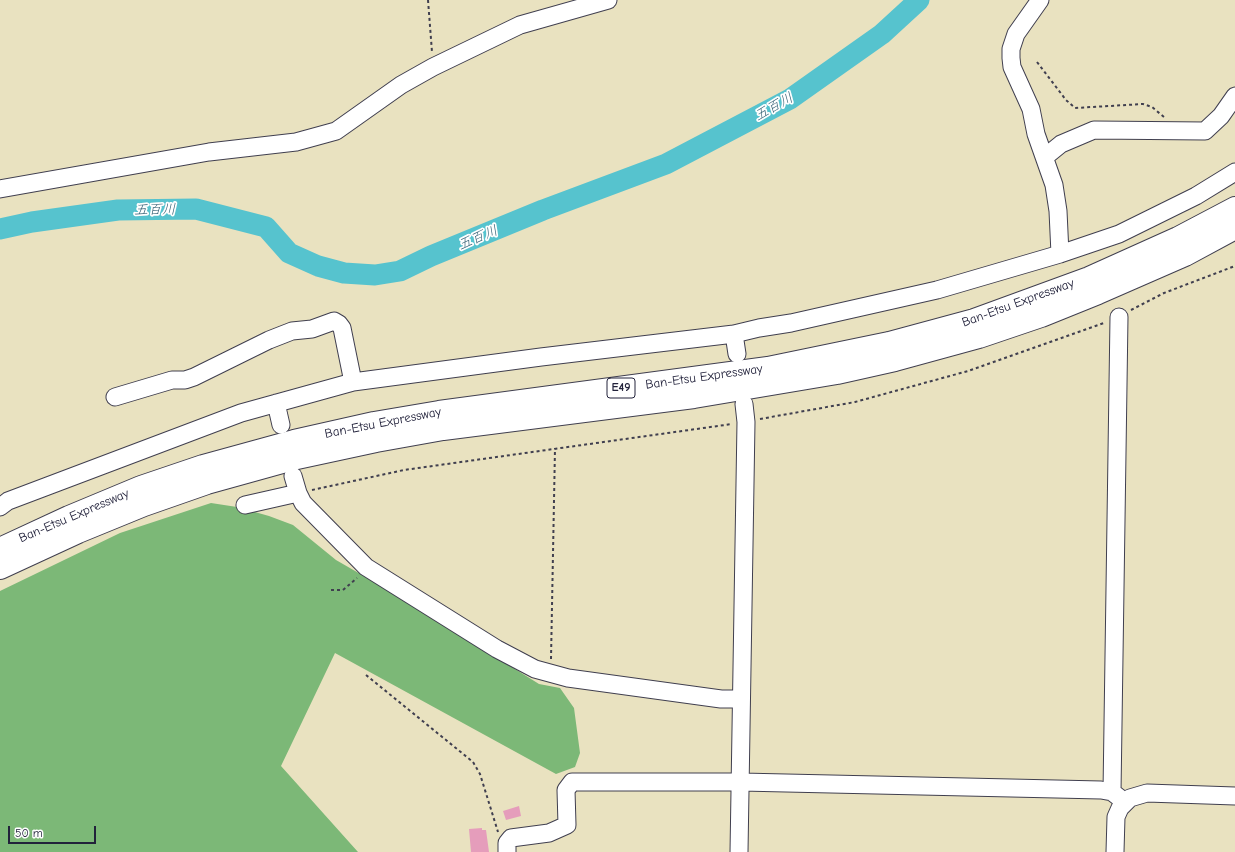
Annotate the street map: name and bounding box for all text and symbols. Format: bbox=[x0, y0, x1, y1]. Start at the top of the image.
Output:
water label: 五百川 bbox=[752, 89, 796, 125]
water label: 五百川 bbox=[134, 201, 176, 219]
water label: 五百川 bbox=[455, 222, 501, 254]
street label: Ban-Etsu Expressway bbox=[960, 275, 1076, 331]
street label: Ban-Etsu Expressway bbox=[644, 361, 764, 393]
road number: E49 bbox=[607, 378, 635, 398]
street label: Ban-Etsu Expressway bbox=[323, 404, 443, 442]
street label: Ban-Etsu Expressway bbox=[16, 486, 132, 546]
scale bar bbox=[10, 818, 98, 844]
text: 50 m bbox=[15, 826, 43, 840]

